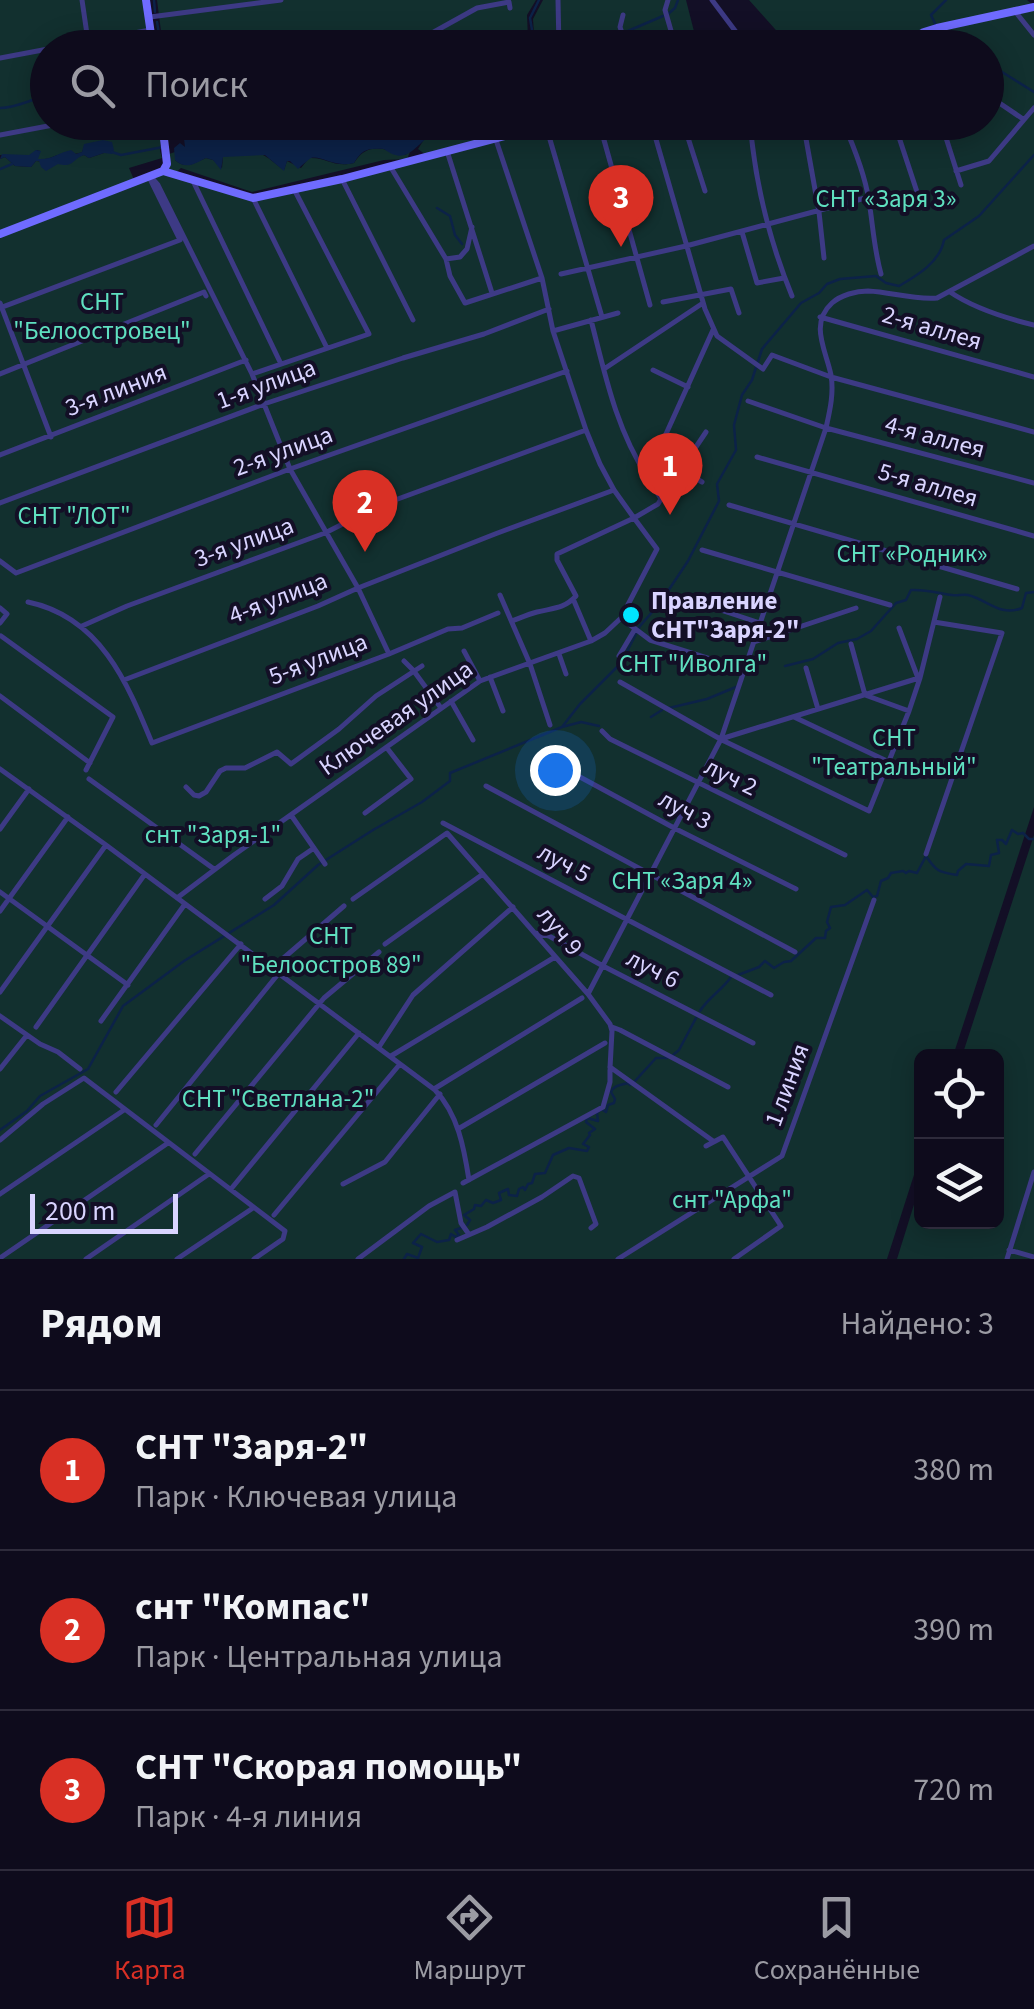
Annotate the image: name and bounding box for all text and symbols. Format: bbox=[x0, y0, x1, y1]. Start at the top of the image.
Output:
search box bbox=[30, 30, 1004, 140]
icon: search bbox=[65, 58, 120, 113]
text: Поиск bbox=[145, 58, 248, 112]
pin: 3 bbox=[588, 164, 654, 247]
park label: СНТ «Заря 3» bbox=[816, 181, 956, 217]
park label: СНТ "Белоостровец" bbox=[13, 284, 191, 349]
street label: 2-я аллея bbox=[878, 297, 986, 359]
street label: 1-я улица bbox=[211, 349, 321, 419]
street label: 3-я линия bbox=[60, 354, 172, 426]
street label: 4-я аллея bbox=[881, 406, 989, 468]
street label: 2-я улица bbox=[228, 416, 338, 486]
pin: 1 bbox=[638, 432, 702, 515]
street label: 5-я аллея bbox=[874, 454, 982, 516]
pin: 2 bbox=[332, 470, 398, 552]
park label: СНТ "ЛОТ" bbox=[17, 498, 131, 534]
street label: 3-я улица bbox=[189, 507, 299, 577]
park label: СНТ «Родник» bbox=[837, 536, 987, 572]
street label: 4-я улица bbox=[223, 563, 333, 633]
place label: Правление СНТ"Заря-2" bbox=[651, 583, 799, 648]
marker: Правление СНТ"Заря-2" bbox=[620, 604, 642, 626]
street label: 5-я улица bbox=[263, 624, 373, 694]
park label: СНТ "Иволга" bbox=[619, 646, 767, 682]
street label: Ключевая улица bbox=[312, 651, 480, 785]
park label: СНТ "Театральный" bbox=[811, 720, 977, 785]
your location bbox=[530, 745, 581, 796]
street label: луч 2 bbox=[698, 749, 764, 805]
street label: луч 3 bbox=[652, 781, 718, 839]
park label: снт "Заря-1" bbox=[145, 817, 281, 853]
street label: луч 5 bbox=[531, 834, 597, 892]
park label: СНТ «Заря 4» bbox=[612, 863, 752, 899]
street label: луч 9 bbox=[528, 898, 592, 964]
park label: СНТ "Белоостров 89" bbox=[240, 918, 422, 983]
street label: луч 6 bbox=[620, 940, 686, 998]
street label: 1 линия bbox=[755, 1038, 819, 1132]
map controls bbox=[914, 1049, 1004, 1229]
button: locate bbox=[914, 1049, 1004, 1139]
park label: СНТ "Светлана-2" bbox=[182, 1081, 374, 1117]
button: layers bbox=[914, 1139, 1004, 1229]
park label: снт "Арфа" bbox=[672, 1182, 792, 1218]
scale bar bbox=[30, 1189, 178, 1234]
text: 200 m bbox=[45, 1191, 116, 1231]
text: Рядом bbox=[40, 1294, 163, 1354]
text: Найдено: 3 bbox=[840, 1301, 994, 1347]
text: СНТ "Заря-2" bbox=[135, 1420, 368, 1474]
text: 1 bbox=[64, 1447, 81, 1493]
text: 380 m bbox=[913, 1447, 994, 1493]
text: Парк · Ключевая улица bbox=[135, 1474, 457, 1520]
text: снт "Компас" bbox=[135, 1580, 370, 1634]
text: 2 bbox=[64, 1607, 81, 1653]
text: 390 m bbox=[913, 1607, 994, 1653]
text: Парк · Центральная улица bbox=[135, 1634, 503, 1680]
text: СНТ "Скорая помощь" bbox=[135, 1740, 522, 1794]
text: 3 bbox=[64, 1767, 81, 1813]
text: 720 m bbox=[913, 1767, 994, 1813]
text: Парк · 4-я линия bbox=[135, 1794, 362, 1840]
tab: Карта bbox=[114, 1890, 186, 1990]
tab: Маршрут bbox=[414, 1890, 526, 1990]
tab: Сохранённые bbox=[754, 1890, 920, 1990]

